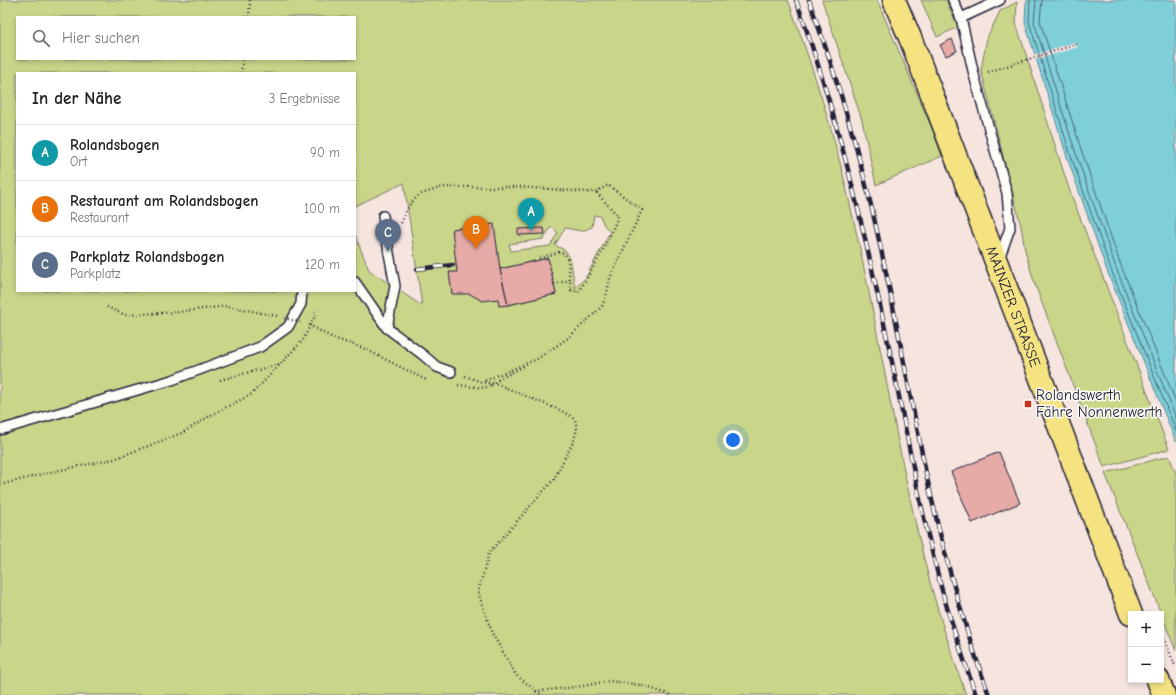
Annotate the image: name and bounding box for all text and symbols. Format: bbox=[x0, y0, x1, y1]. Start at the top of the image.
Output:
search box bbox=[16, 16, 356, 60]
icon: search bbox=[30, 27, 52, 49]
text: Hier suchen bbox=[62, 29, 140, 47]
text: In der Nähe bbox=[32, 89, 121, 108]
text: 3 Ergebnisse bbox=[269, 91, 340, 106]
text: Rolandsbogen bbox=[70, 136, 159, 154]
text: A bbox=[41, 145, 49, 160]
text: 90 m bbox=[310, 145, 340, 160]
text: Ort bbox=[70, 154, 87, 169]
text: Restaurant am Rolandsbogen bbox=[70, 192, 258, 210]
pin: A bbox=[518, 198, 544, 231]
text: B bbox=[41, 201, 49, 216]
text: 100 m bbox=[304, 201, 340, 216]
text: Restaurant bbox=[70, 210, 129, 225]
pin: B bbox=[463, 216, 489, 249]
pin: C bbox=[375, 219, 401, 252]
street label: MAINZER STRASSE bbox=[982, 243, 1045, 370]
text: Parkplatz Rolandsbogen bbox=[70, 248, 224, 266]
text: C bbox=[41, 257, 49, 272]
text: 120 m bbox=[305, 257, 340, 272]
text: Parkplatz bbox=[70, 266, 121, 281]
place label: Rolandswerth Fähre Nonnenwerth bbox=[1036, 386, 1162, 421]
marker: Rolandswerth Fähre Nonnenwerth bbox=[1023, 399, 1033, 409]
your location bbox=[723, 430, 743, 450]
map controls bbox=[1128, 611, 1164, 683]
button: + bbox=[1128, 611, 1164, 647]
button: − bbox=[1128, 647, 1164, 683]

